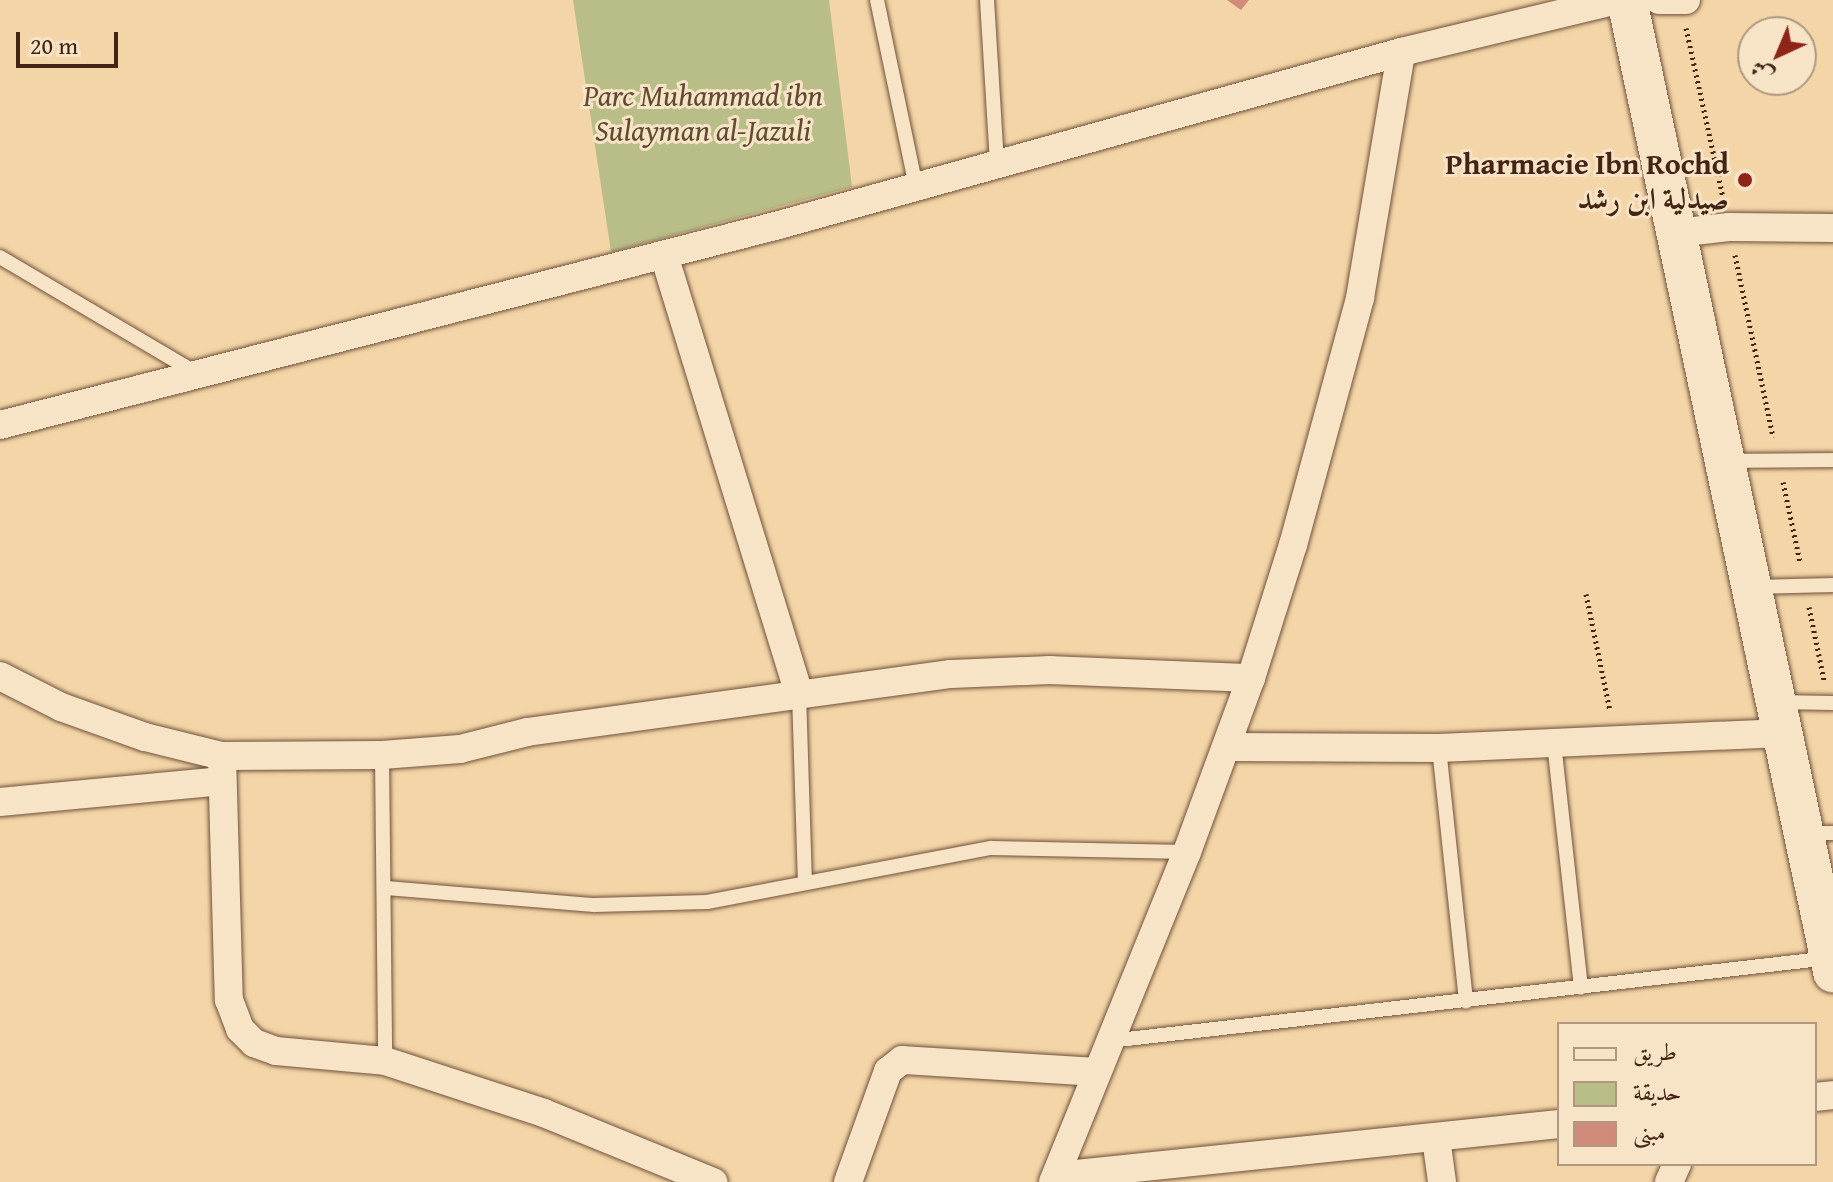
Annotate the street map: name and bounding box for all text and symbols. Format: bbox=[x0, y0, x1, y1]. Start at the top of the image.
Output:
scale bar bbox=[20, 16, 122, 66]
north arrow bbox=[1737, 16, 1817, 96]
text: 20 m bbox=[30, 28, 78, 63]
text: ش bbox=[1743, 53, 1781, 91]
park label: Parc Muhammad ibn Sulayman al-Jazuli bbox=[583, 77, 823, 148]
place label: Pharmacie Ibn Rochd صيدلية ابن رشد bbox=[1445, 145, 1729, 216]
marker: Pharmacie Ibn Rochd صيدلية ابن رشد bbox=[1736, 171, 1754, 189]
legend bbox=[1557, 1022, 1817, 1166]
text: طريق bbox=[1633, 1034, 1677, 1069]
text: حديقة bbox=[1633, 1074, 1682, 1109]
text: مبنى bbox=[1633, 1114, 1666, 1149]

